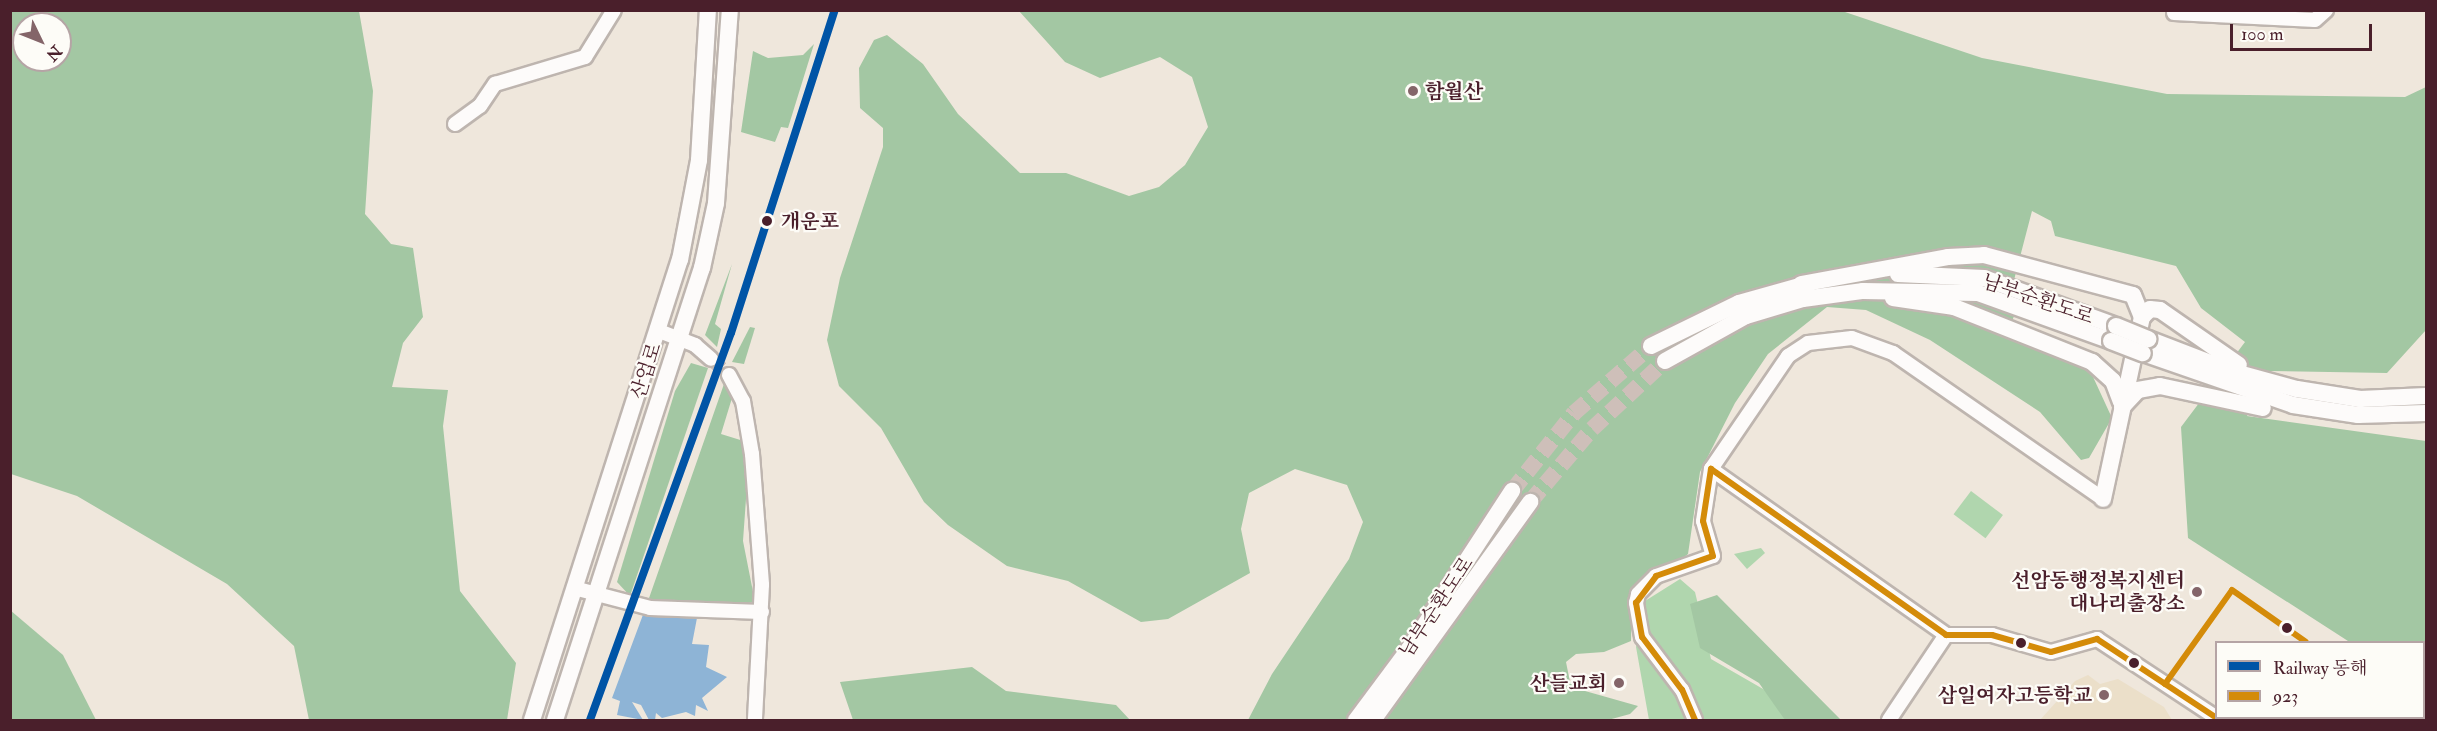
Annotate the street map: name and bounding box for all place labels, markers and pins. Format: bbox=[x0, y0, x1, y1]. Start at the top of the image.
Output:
place label: 함월산 bbox=[1425, 79, 1483, 103]
marker: 함월산 bbox=[1406, 84, 1420, 98]
place label: 개운포 bbox=[781, 209, 839, 233]
marker: 개운포 bbox=[758, 212, 776, 230]
place label: 선암동행정복지센터 대나리출장소 bbox=[2011, 568, 2185, 615]
marker: 선암동행정복지센터 대나리출장소 bbox=[2190, 585, 2204, 599]
unlabelled marker bbox=[2281, 622, 2293, 634]
unlabelled marker bbox=[2015, 637, 2027, 649]
unlabelled marker bbox=[2128, 657, 2140, 669]
place label: 산들교회 bbox=[1530, 671, 1607, 695]
marker: 산들교회 bbox=[1612, 676, 1626, 690]
place label: 삼일여자고등학교 bbox=[1937, 683, 2092, 707]
marker: 삼일여자고등학교 bbox=[2097, 688, 2111, 702]

